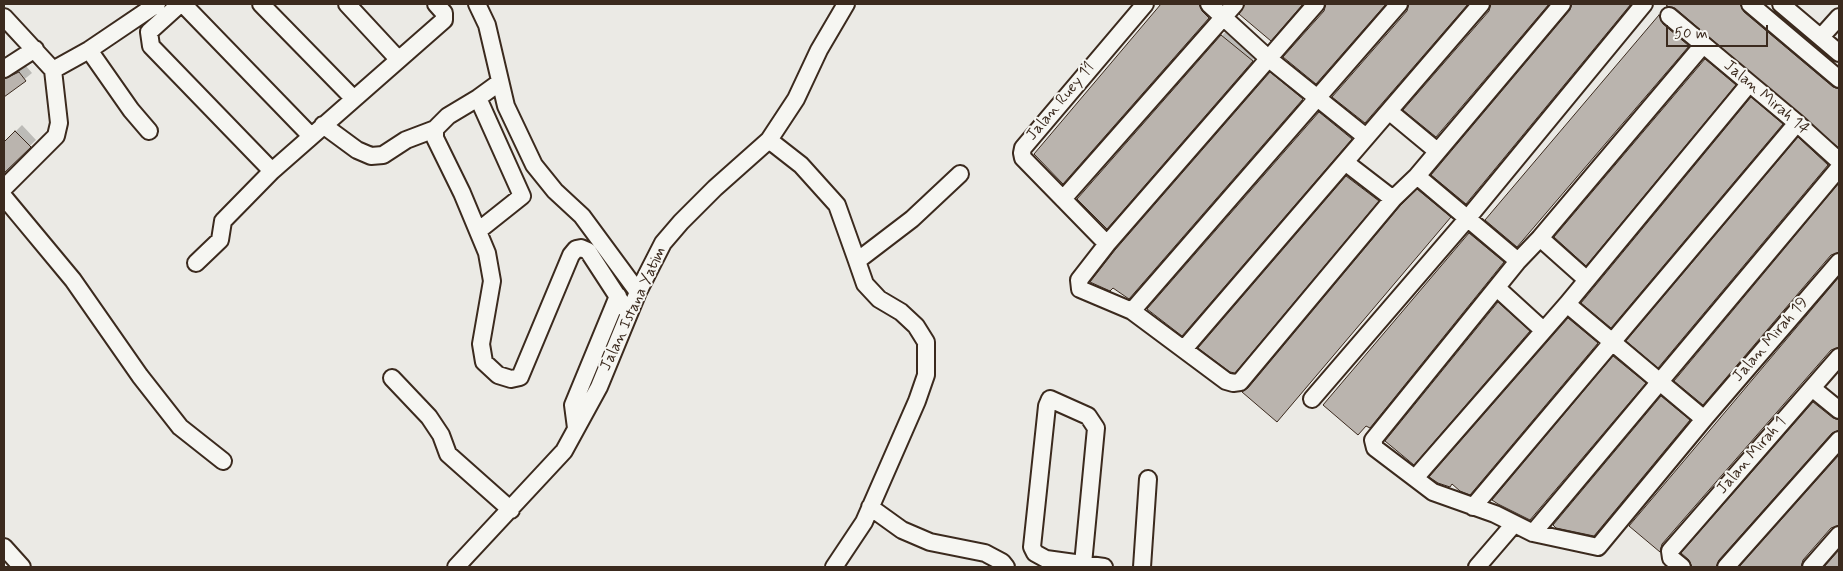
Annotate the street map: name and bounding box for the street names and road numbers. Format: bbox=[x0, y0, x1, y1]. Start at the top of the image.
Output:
street label: Jalan Mirah 14 bbox=[1719, 57, 1813, 139]
street label: Jalan Ruey 11 bbox=[1023, 59, 1099, 145]
street label: Jalan Istana Yatim bbox=[597, 244, 671, 374]
street label: Jalan Mirah 19 bbox=[1729, 294, 1813, 386]
street label: Jalan Mirah 1 bbox=[1713, 413, 1791, 499]

